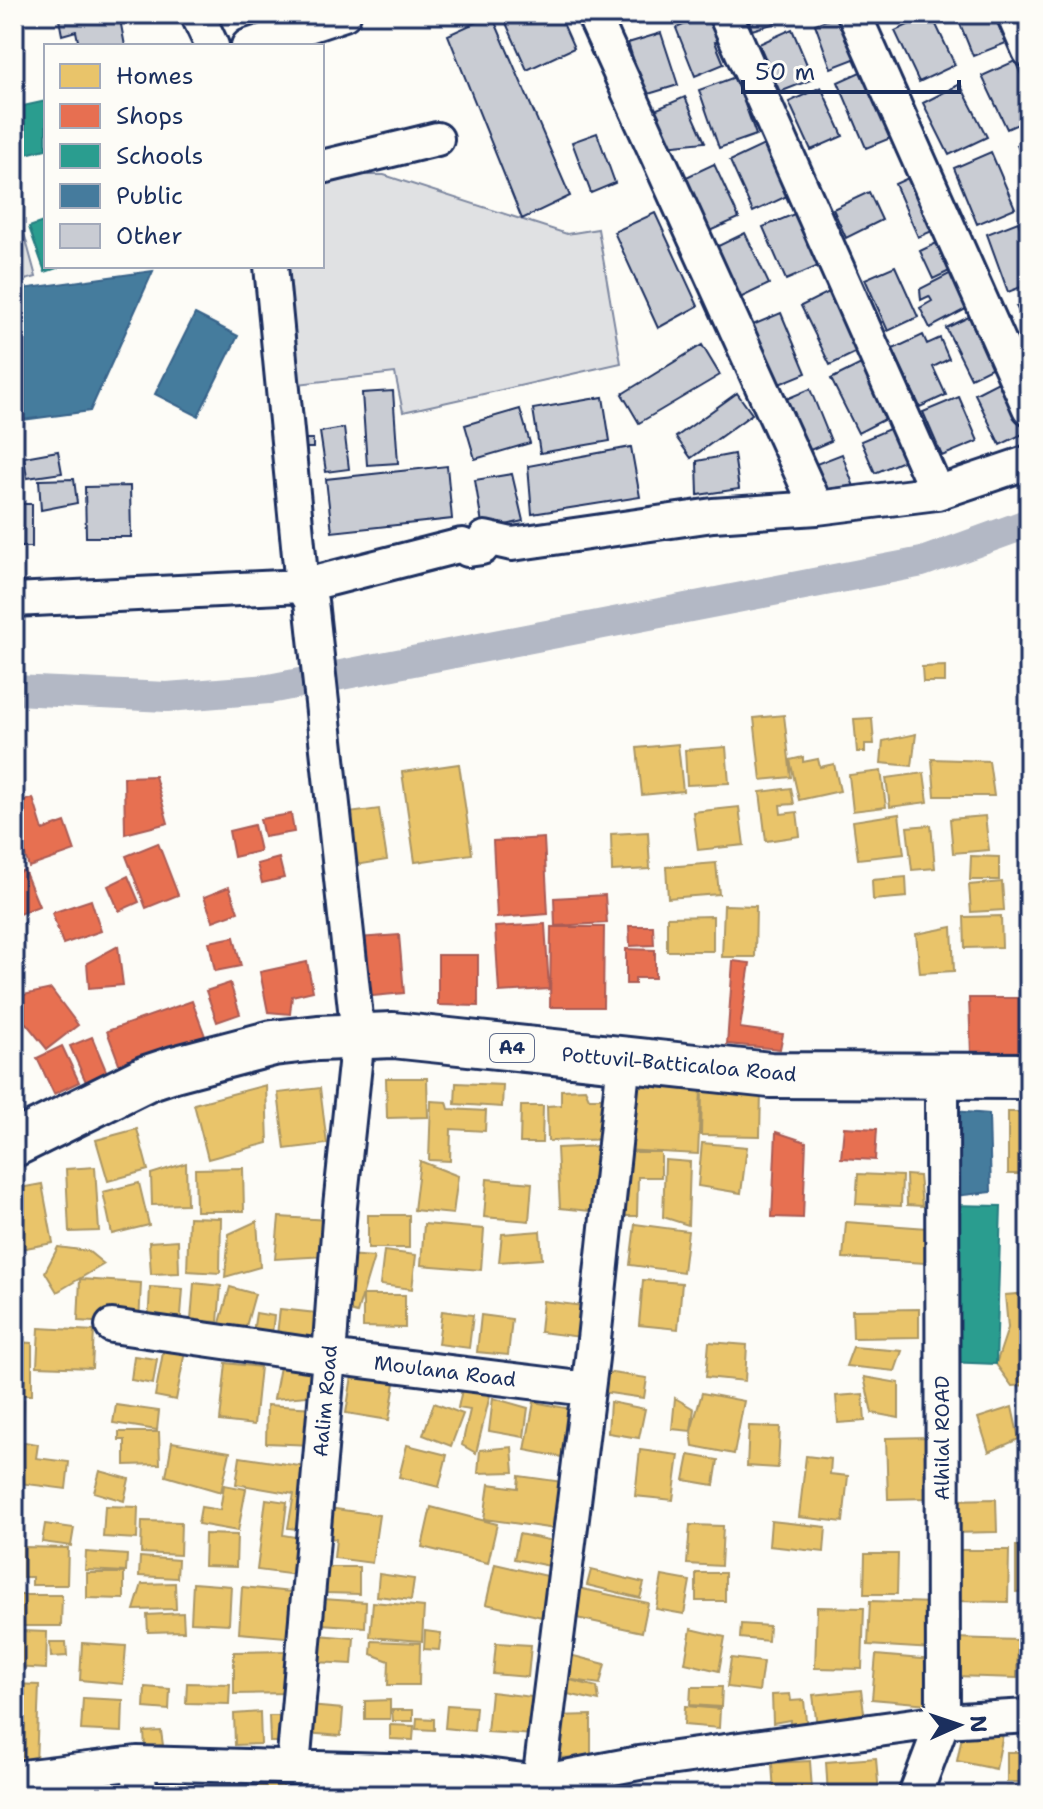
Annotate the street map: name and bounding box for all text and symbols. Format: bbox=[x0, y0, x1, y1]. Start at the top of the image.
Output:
legend bbox=[44, 44, 324, 268]
scale bar bbox=[743, 44, 959, 94]
text: 50 m bbox=[755, 56, 815, 88]
text: Homes bbox=[116, 60, 194, 92]
text: Shops bbox=[116, 100, 184, 132]
text: Schools bbox=[116, 140, 203, 172]
text: Public bbox=[116, 180, 183, 212]
text: Other bbox=[116, 220, 183, 252]
road number: A4 bbox=[490, 1034, 534, 1062]
street label: Pottuvil-Batticaloa Road bbox=[560, 1041, 798, 1087]
street label: Aalim Road bbox=[307, 1344, 343, 1458]
street label: Moulana Road bbox=[372, 1349, 518, 1393]
street label: Alhilal ROAD bbox=[929, 1376, 955, 1501]
north arrow bbox=[919, 1685, 999, 1765]
text: N bbox=[964, 1715, 993, 1733]

